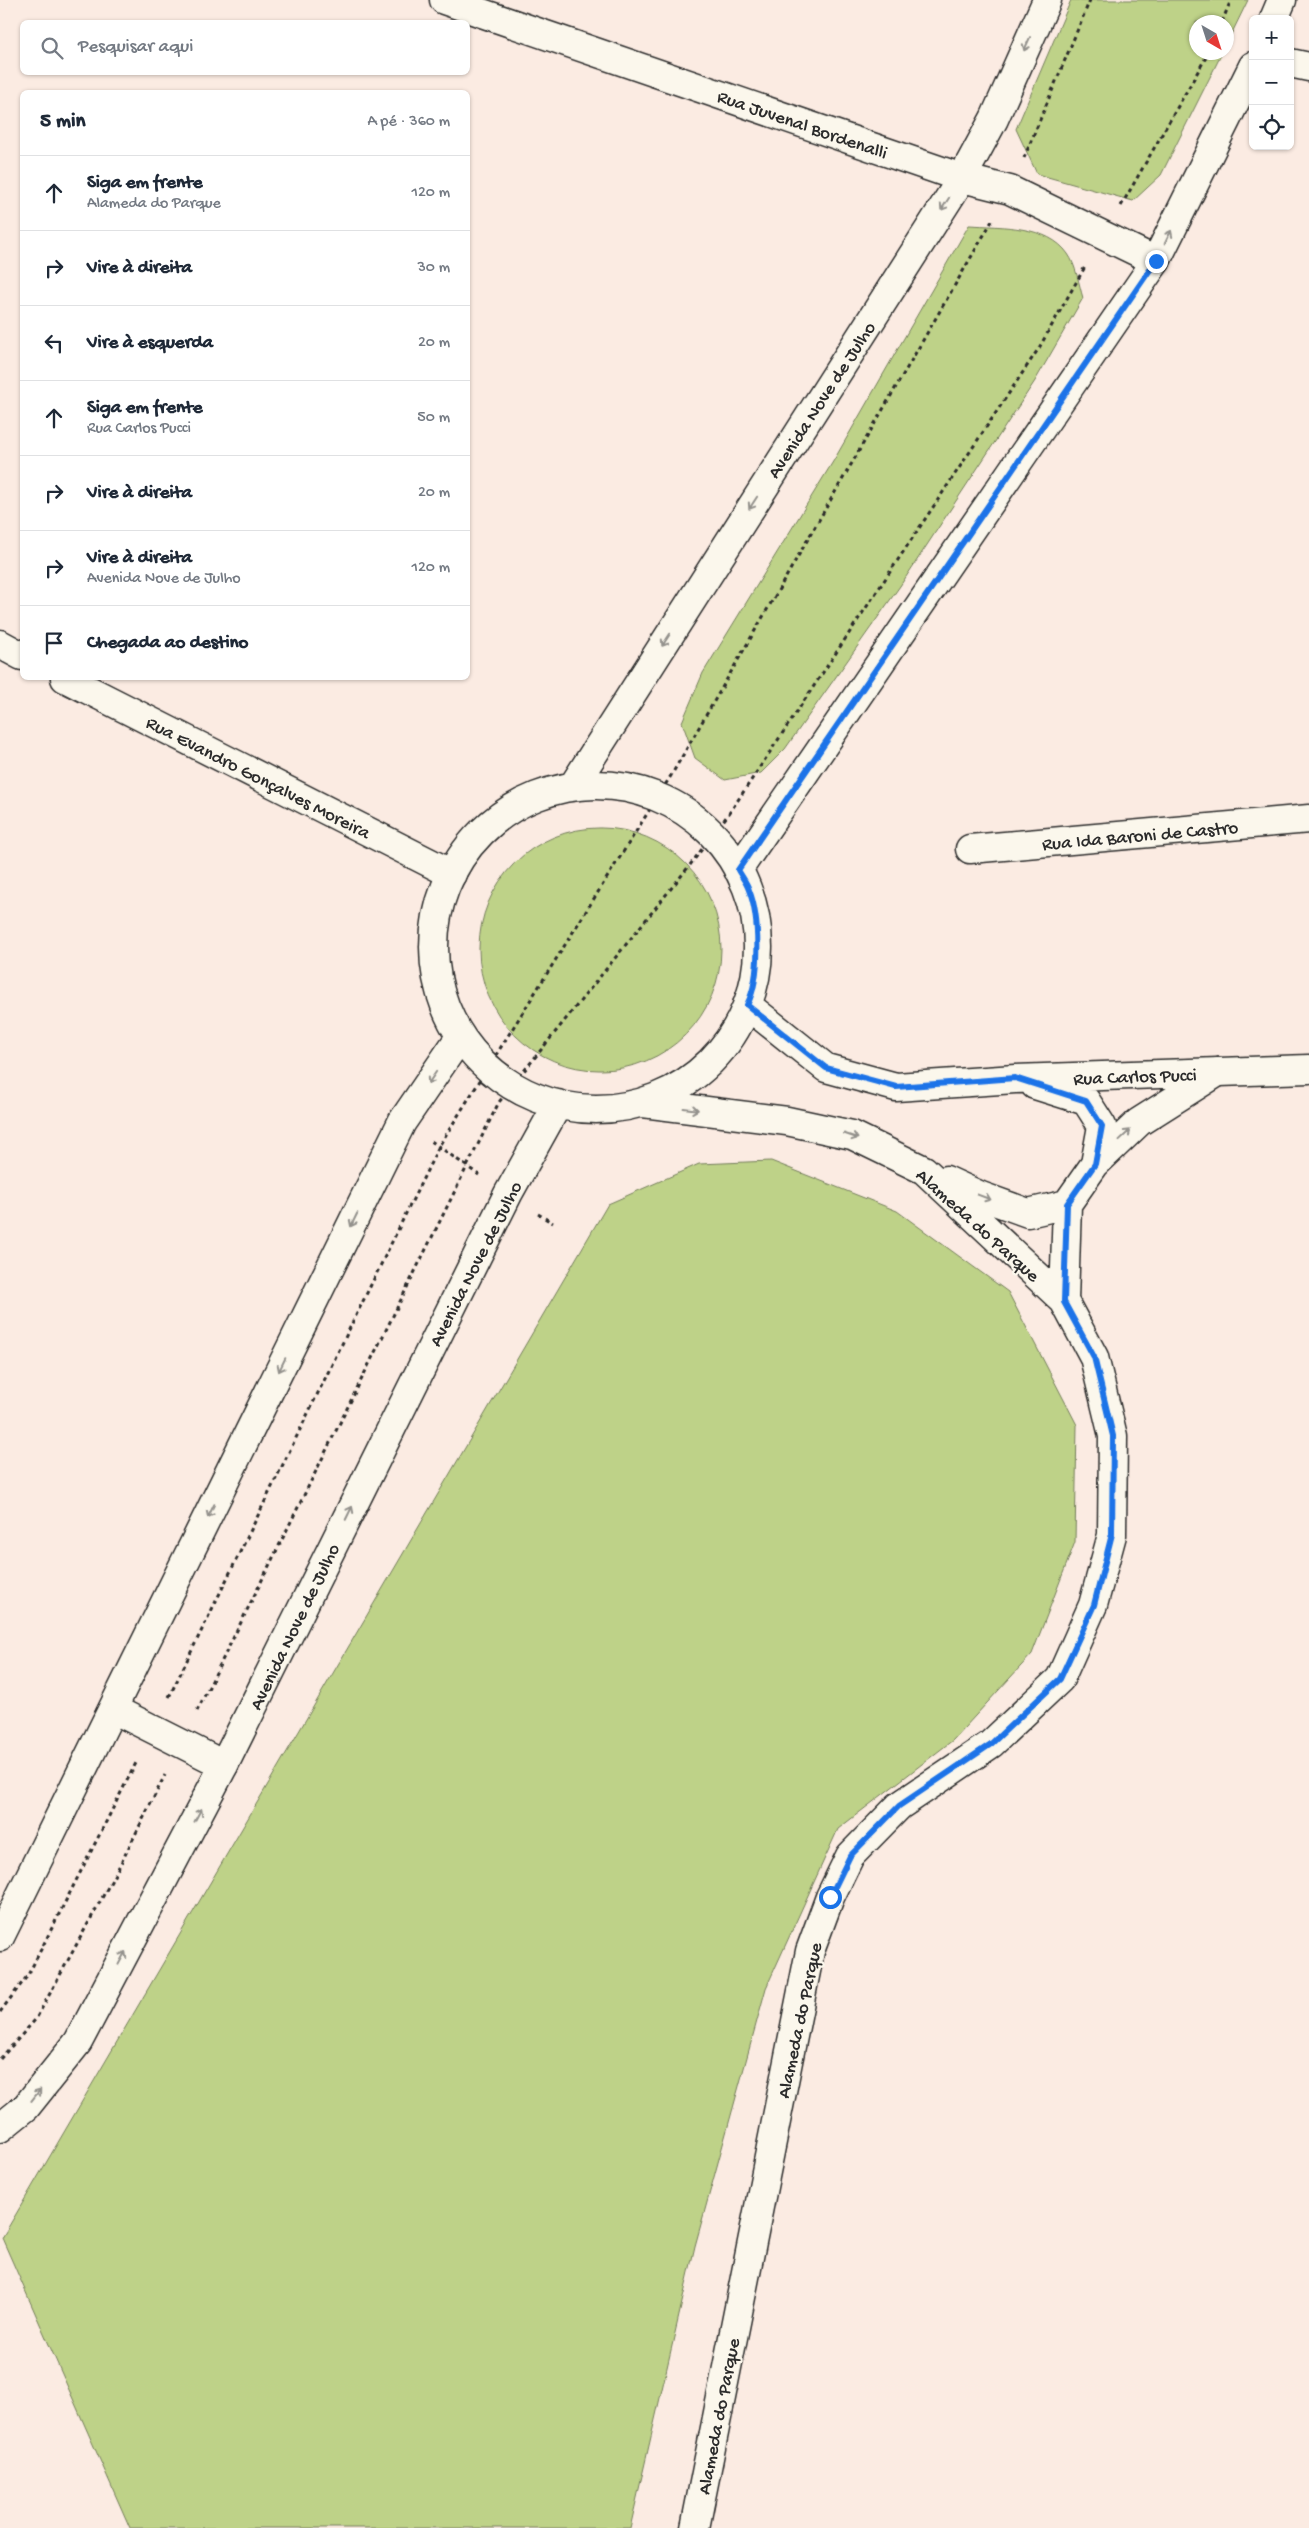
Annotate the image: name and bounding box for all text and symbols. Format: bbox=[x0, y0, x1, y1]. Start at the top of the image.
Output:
north arrow bbox=[1189, 15, 1234, 60]
map controls bbox=[1249, 15, 1294, 150]
button: + bbox=[1249, 15, 1294, 60]
search box bbox=[20, 20, 470, 75]
icon: search bbox=[38, 34, 66, 62]
text: Pesquisar aqui bbox=[78, 36, 193, 59]
one-way arrow bbox=[1022, 37, 1032, 52]
button: − bbox=[1249, 60, 1294, 105]
street label: Rua Juvenal Bordenalli bbox=[714, 86, 890, 166]
button: locate bbox=[1249, 105, 1294, 150]
text: 5 min bbox=[40, 110, 85, 135]
text: A pé · 360 m bbox=[367, 113, 450, 132]
text: Siga em frente bbox=[87, 172, 203, 195]
icon: ahead bbox=[40, 179, 68, 207]
text: 120 m bbox=[411, 184, 450, 203]
text: Alameda do Parque bbox=[87, 195, 221, 214]
one-way arrow bbox=[939, 197, 950, 211]
one-way arrow bbox=[1163, 229, 1173, 244]
route end bbox=[1145, 250, 1168, 273]
icon: right bbox=[40, 254, 68, 282]
text: Vire à direita bbox=[87, 257, 192, 280]
text: 30 m bbox=[417, 259, 450, 278]
street label: Avenida Nove de Julho bbox=[764, 318, 882, 484]
icon: left bbox=[40, 329, 68, 357]
text: Vire à esquerda bbox=[87, 332, 213, 355]
text: 20 m bbox=[418, 334, 450, 353]
text: Siga em frente bbox=[87, 397, 203, 420]
icon: ahead bbox=[40, 404, 68, 432]
text: 50 m bbox=[417, 409, 450, 428]
text: Rua Carlos Pucci bbox=[87, 420, 191, 439]
icon: right bbox=[40, 479, 68, 507]
text: Vire à direita bbox=[87, 482, 192, 505]
text: 20 m bbox=[418, 484, 450, 503]
one-way arrow bbox=[748, 496, 759, 510]
text: Vire à direita bbox=[87, 547, 192, 570]
icon: right bbox=[40, 554, 68, 582]
text: 120 m bbox=[411, 559, 450, 578]
text: Avenida Nove de Julho bbox=[87, 570, 241, 589]
icon: arrive bbox=[40, 629, 68, 657]
text: Chegada ao destino bbox=[87, 632, 248, 655]
one-way arrow bbox=[661, 633, 671, 647]
street label: Rua Evandro Gonçalves Moreira bbox=[141, 712, 375, 846]
street label: Rua Ida Baroni de Castro bbox=[1041, 817, 1239, 858]
street label: Rua Carlos Pucci bbox=[1073, 1065, 1197, 1092]
one-way arrow bbox=[427, 1070, 437, 1084]
one-way arrow bbox=[683, 1104, 699, 1114]
one-way arrow bbox=[1119, 1129, 1132, 1141]
one-way arrow bbox=[843, 1132, 858, 1141]
street label: Alameda do Parque bbox=[910, 1165, 1043, 1288]
street label: Avenida Nove de Julho bbox=[425, 1178, 529, 1351]
one-way arrow bbox=[976, 1193, 991, 1202]
one-way arrow bbox=[349, 1212, 359, 1227]
one-way arrow bbox=[277, 1358, 287, 1373]
one-way arrow bbox=[205, 1503, 215, 1518]
one-way arrow bbox=[345, 1506, 354, 1521]
street label: Avenida Nove de Julho bbox=[246, 1540, 347, 1715]
one-way arrow bbox=[193, 1807, 203, 1822]
route start bbox=[819, 1886, 842, 1909]
street label: Alameda do Parque bbox=[774, 1941, 829, 2101]
one-way arrow bbox=[117, 1951, 127, 1966]
one-way arrow bbox=[30, 2089, 41, 2102]
street label: Alameda do Parque bbox=[694, 2336, 747, 2497]

